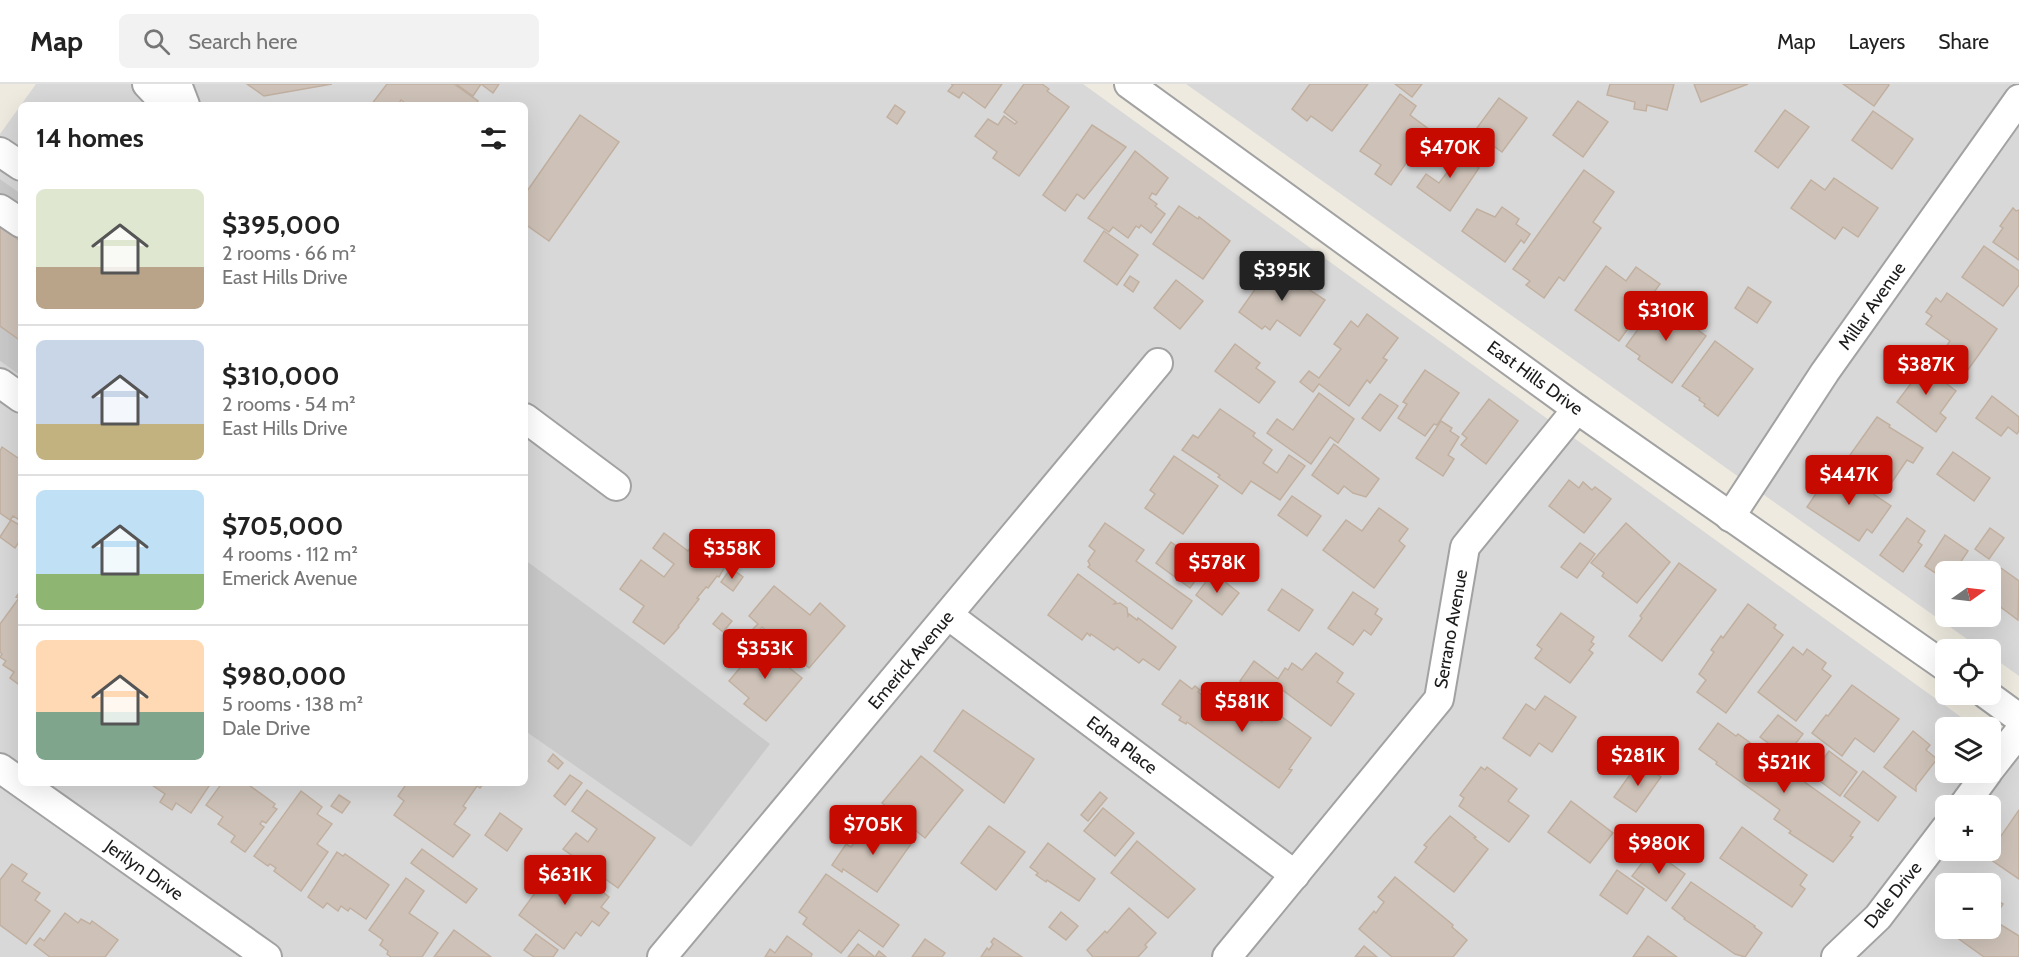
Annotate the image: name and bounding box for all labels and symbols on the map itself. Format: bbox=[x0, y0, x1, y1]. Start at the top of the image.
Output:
pin: $470K bbox=[1408, 128, 1492, 179]
pin: $395K bbox=[1240, 251, 1324, 302]
street label: Millar Avenue bbox=[1834, 258, 1910, 354]
pin: $310K bbox=[1624, 291, 1708, 342]
street label: East Hills Drive bbox=[1483, 336, 1587, 420]
pin: $387K bbox=[1884, 345, 1968, 396]
pin: $447K bbox=[1807, 455, 1891, 506]
pin: $358K bbox=[690, 529, 774, 580]
pin: $578K bbox=[1175, 543, 1259, 594]
north arrow bbox=[1935, 561, 2001, 627]
street label: Serrano Avenue bbox=[1430, 568, 1472, 690]
street label: Emerick Avenue bbox=[863, 606, 959, 714]
pin: $353K bbox=[723, 629, 807, 680]
pin: $581K bbox=[1200, 682, 1284, 733]
street label: Edna Place bbox=[1082, 711, 1162, 779]
pin: $281K bbox=[1596, 736, 1680, 787]
pin: $521K bbox=[1742, 743, 1826, 794]
pin: $705K bbox=[831, 805, 915, 856]
pin: $980K bbox=[1617, 824, 1701, 875]
street label: Jerilyn Drive bbox=[100, 834, 187, 905]
pin: $631K bbox=[523, 855, 607, 906]
street label: Dale Drive bbox=[1859, 857, 1927, 933]

